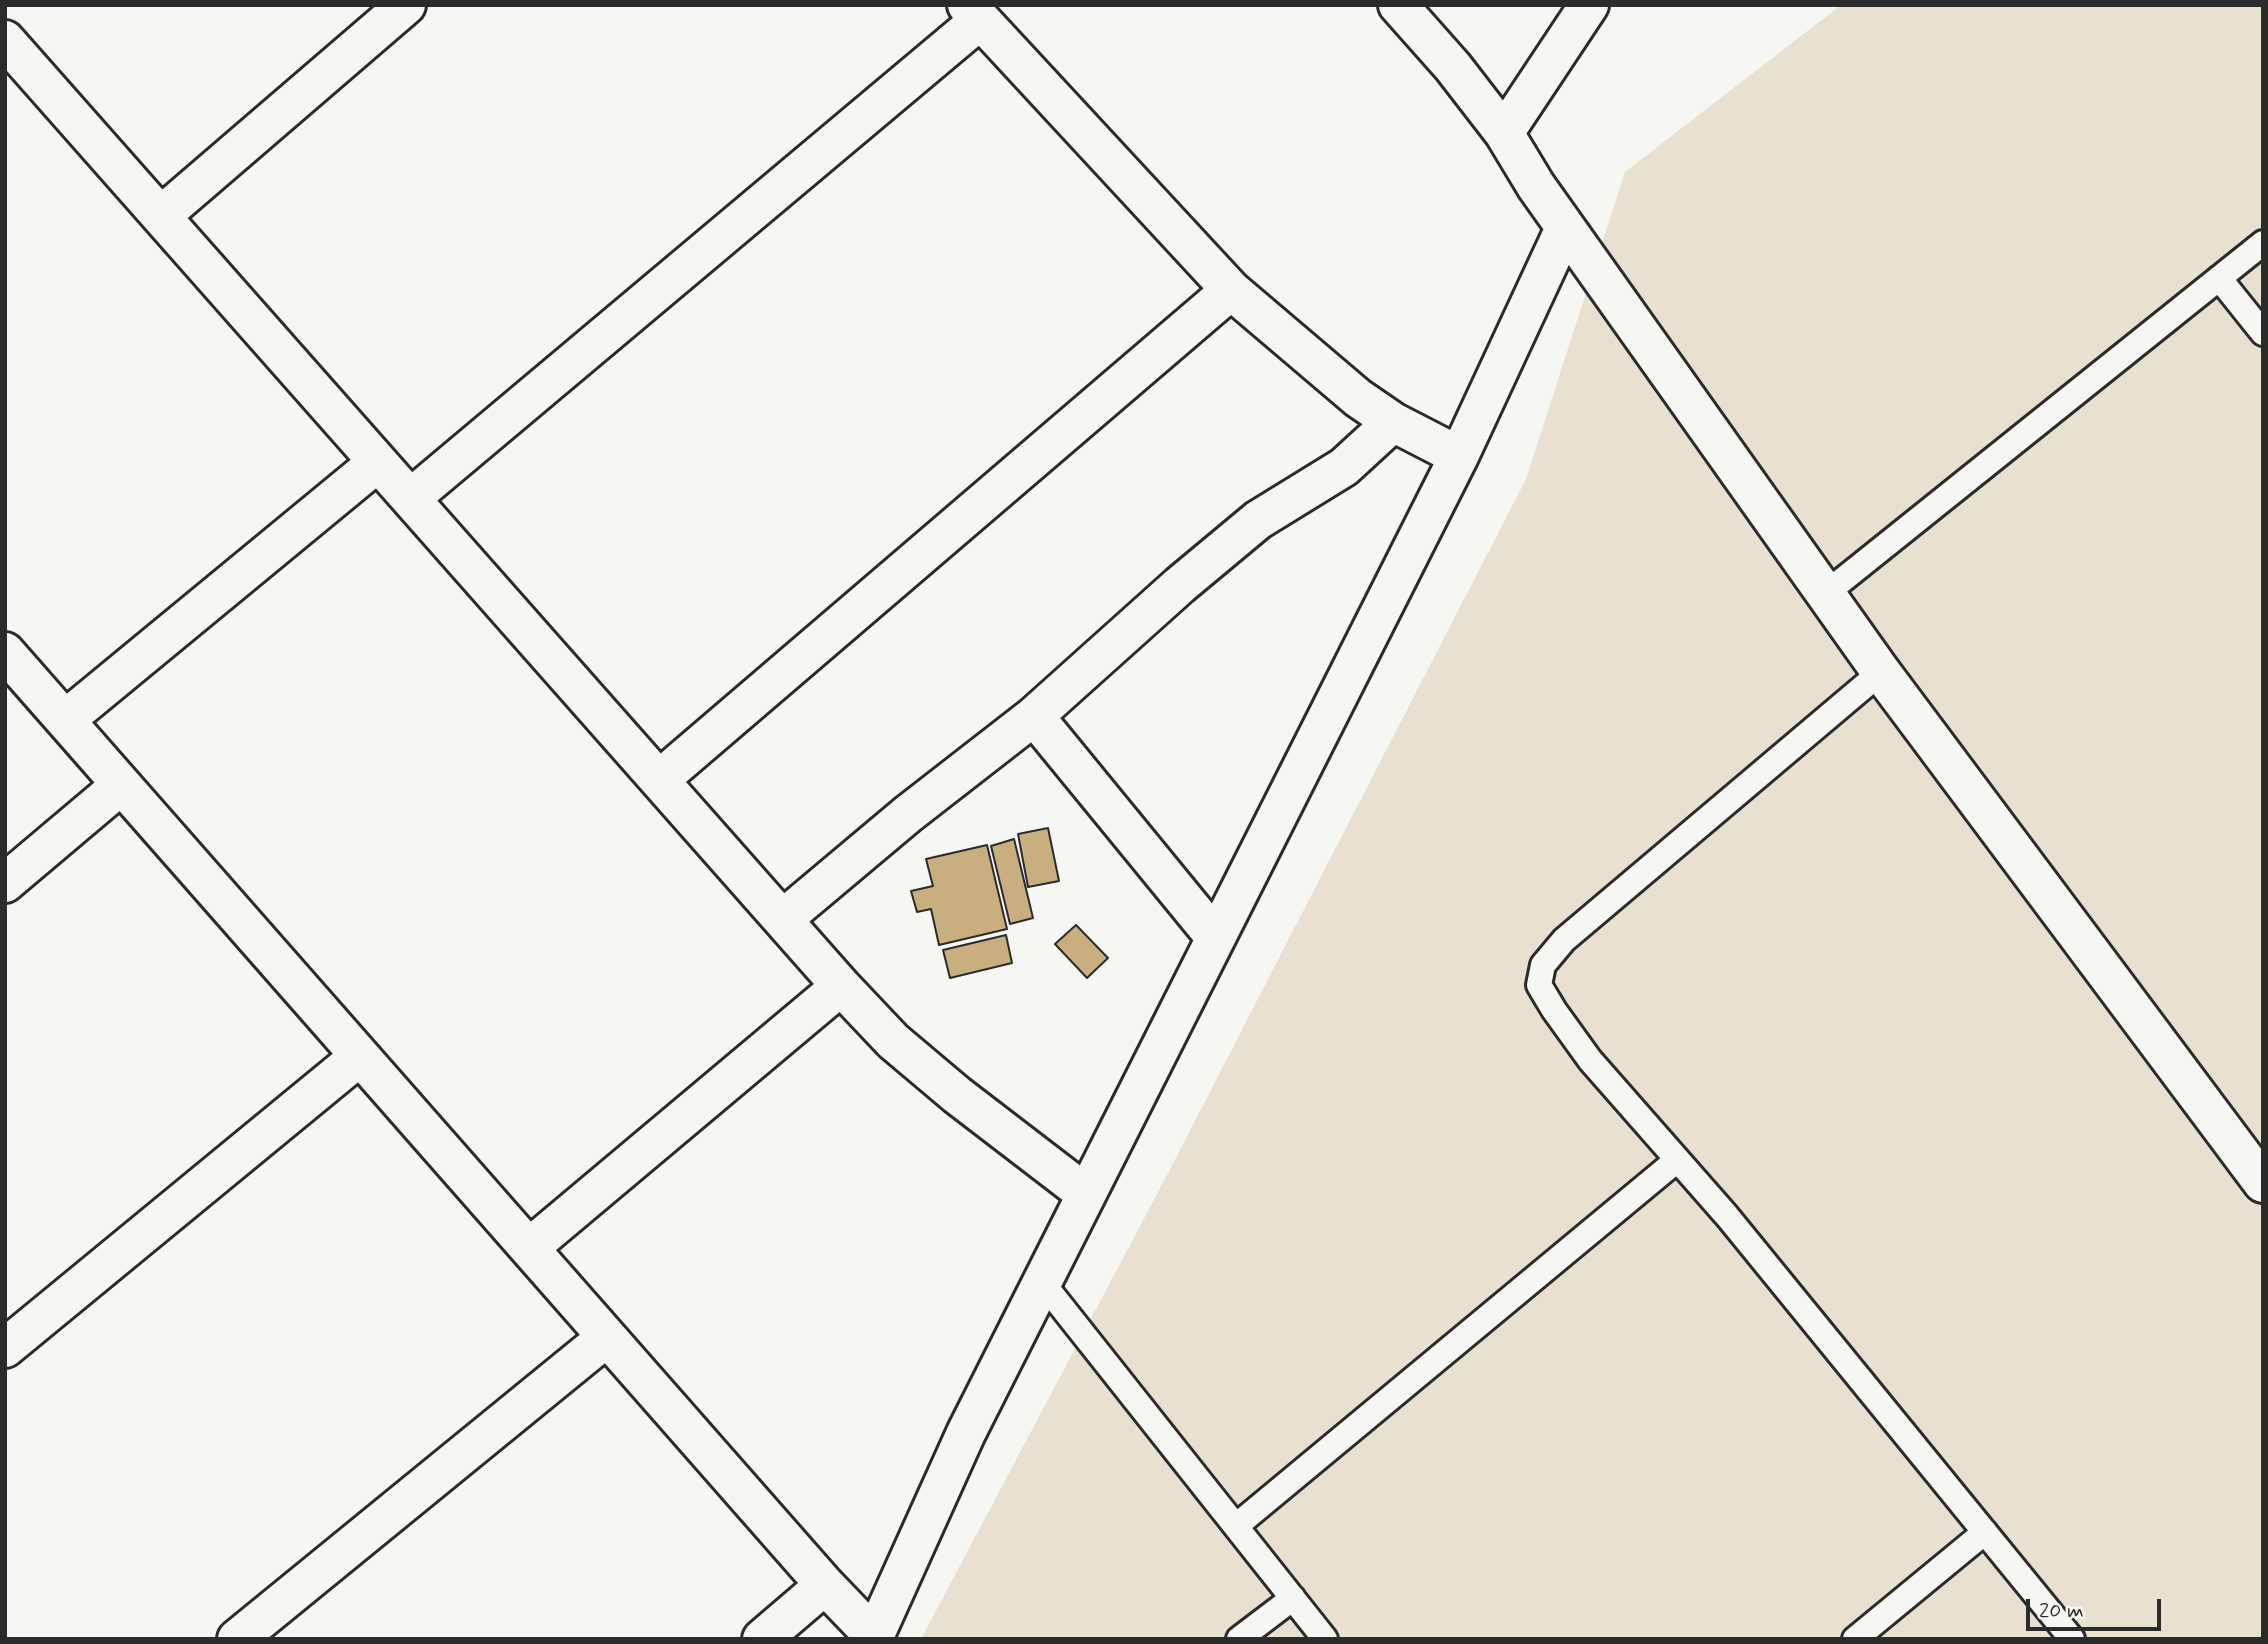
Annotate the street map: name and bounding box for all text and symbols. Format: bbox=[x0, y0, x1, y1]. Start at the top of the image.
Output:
scale bar bbox=[2030, 1584, 2165, 1628]
text: 20 m bbox=[2039, 1597, 2084, 1625]

